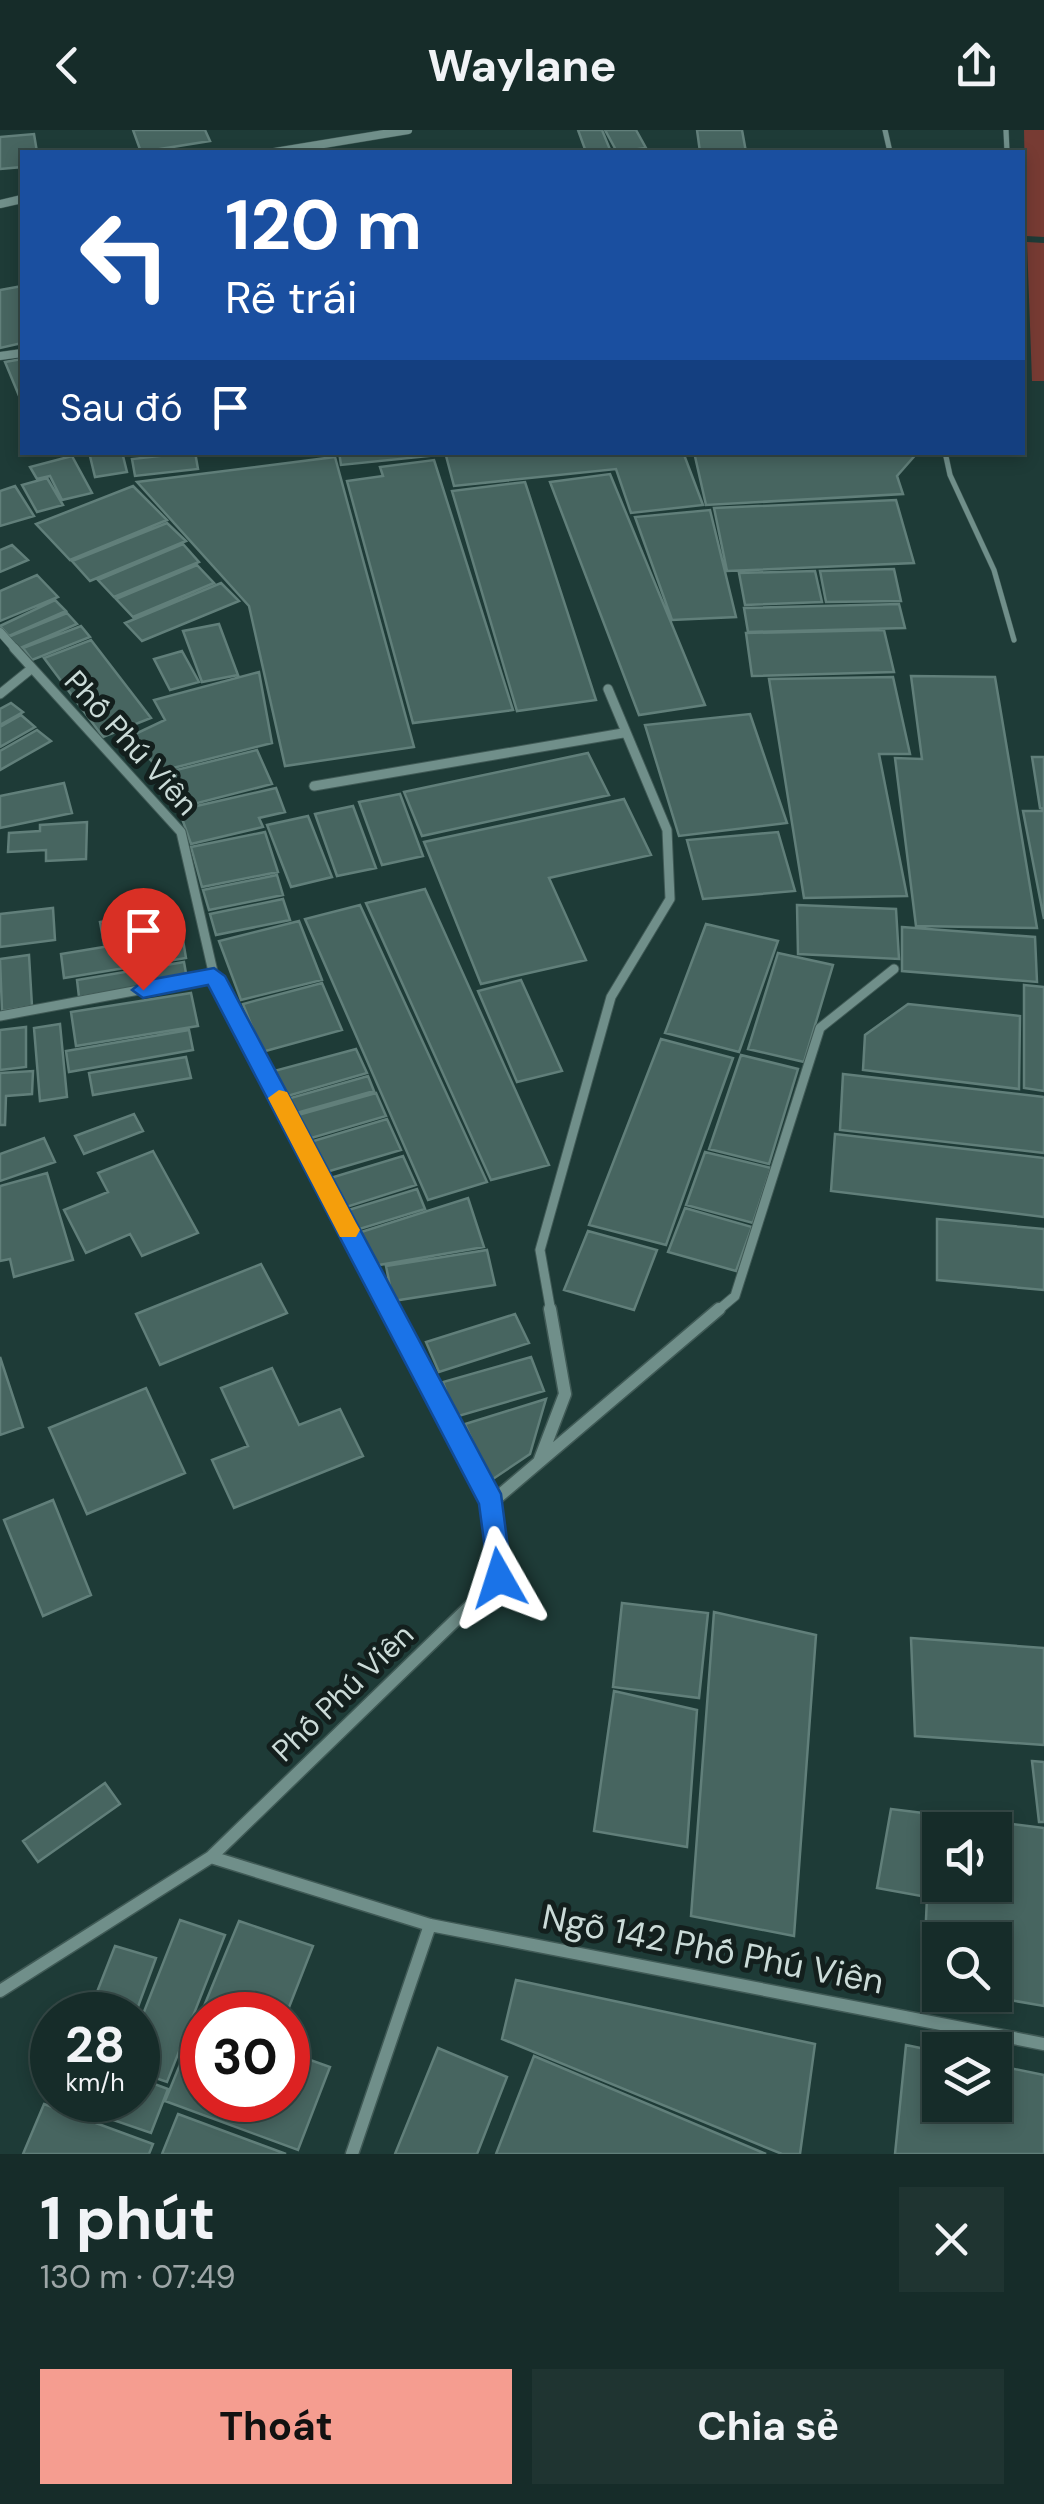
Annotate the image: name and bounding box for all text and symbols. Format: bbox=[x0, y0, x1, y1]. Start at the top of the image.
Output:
text: Waylane bbox=[427, 36, 617, 95]
icon: back bbox=[40, 38, 95, 93]
icon: share bbox=[949, 38, 1004, 93]
text: 120 m bbox=[225, 180, 422, 271]
icon: left bbox=[60, 190, 190, 320]
text: Rẽ trái bbox=[225, 268, 357, 327]
icon: arrive bbox=[203, 380, 258, 435]
text: Sau đó bbox=[60, 383, 183, 433]
street label: Phố Phú Viên bbox=[56, 662, 207, 823]
pin bbox=[101, 888, 186, 991]
icon: arrive bbox=[116, 903, 171, 958]
position arrow bbox=[447, 1526, 551, 1630]
street label: Phố Phú Viên bbox=[264, 1615, 422, 1770]
map controls bbox=[922, 1812, 1012, 2122]
button: sound bbox=[922, 1812, 1012, 1902]
street label: Ngõ 142 Phố Phú Viên bbox=[538, 1893, 888, 2005]
button: search bbox=[922, 1922, 1012, 2012]
speed limit sign: 30 bbox=[180, 1992, 310, 2122]
text: 28 bbox=[65, 2012, 125, 2078]
button: layers bbox=[922, 2032, 1012, 2122]
text: km/h bbox=[65, 2066, 125, 2099]
text: 1 phút bbox=[40, 2179, 215, 2258]
button: close bbox=[899, 2187, 1004, 2292]
text: 130 m · 07:49 bbox=[40, 2256, 236, 2298]
button: Thoát bbox=[40, 2369, 512, 2484]
button: Chia sẻ bbox=[532, 2369, 1004, 2484]

